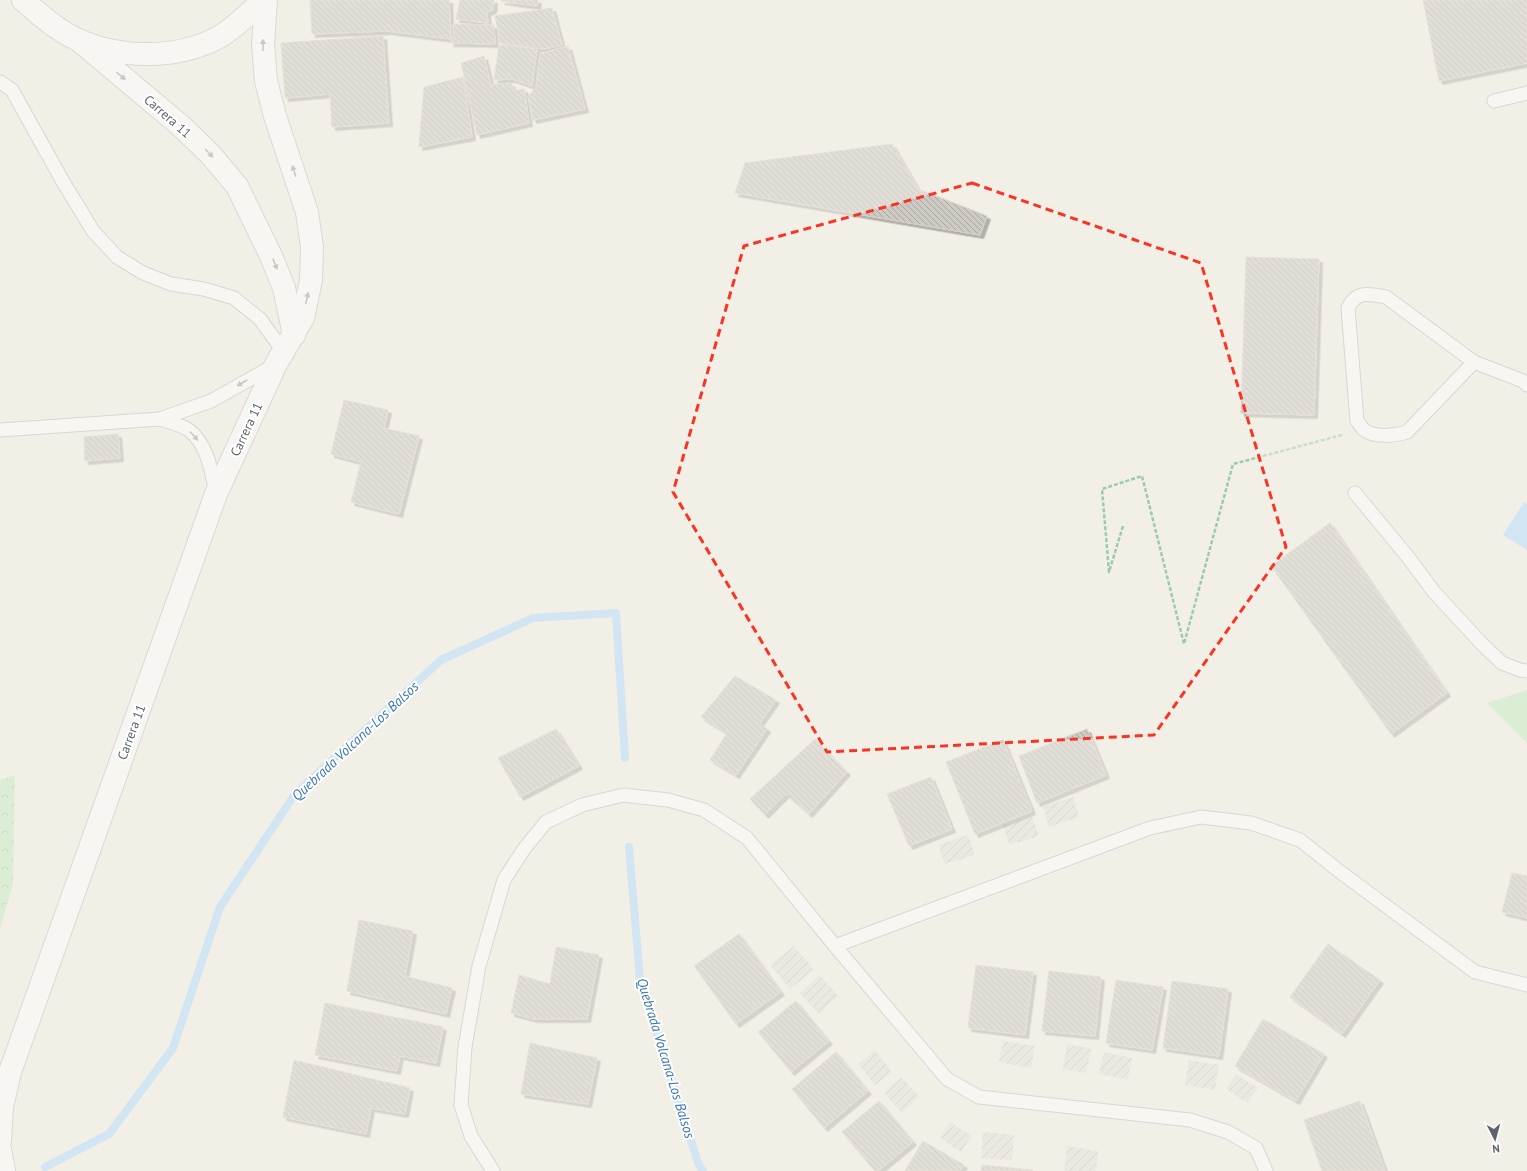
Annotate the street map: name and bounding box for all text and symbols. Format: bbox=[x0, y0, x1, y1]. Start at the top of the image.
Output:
one-way arrow bbox=[260, 38, 266, 51]
one-way arrow bbox=[116, 71, 127, 80]
street label: Carrera 11 bbox=[140, 91, 195, 142]
one-way arrow bbox=[204, 148, 213, 158]
one-way arrow bbox=[291, 165, 297, 177]
one-way arrow bbox=[272, 258, 278, 270]
one-way arrow bbox=[305, 292, 311, 304]
one-way arrow bbox=[236, 380, 248, 387]
street label: Carrera 11 bbox=[227, 400, 266, 459]
one-way arrow bbox=[190, 431, 199, 441]
water label: Quebrada Volcana-Los Balsos bbox=[288, 677, 422, 805]
street label: Carrera 11 bbox=[114, 702, 149, 762]
water label: Quebrada Volcana-Los Balsos bbox=[633, 976, 699, 1141]
north arrow bbox=[1475, 1119, 1515, 1159]
text: N bbox=[1492, 1142, 1500, 1156]

